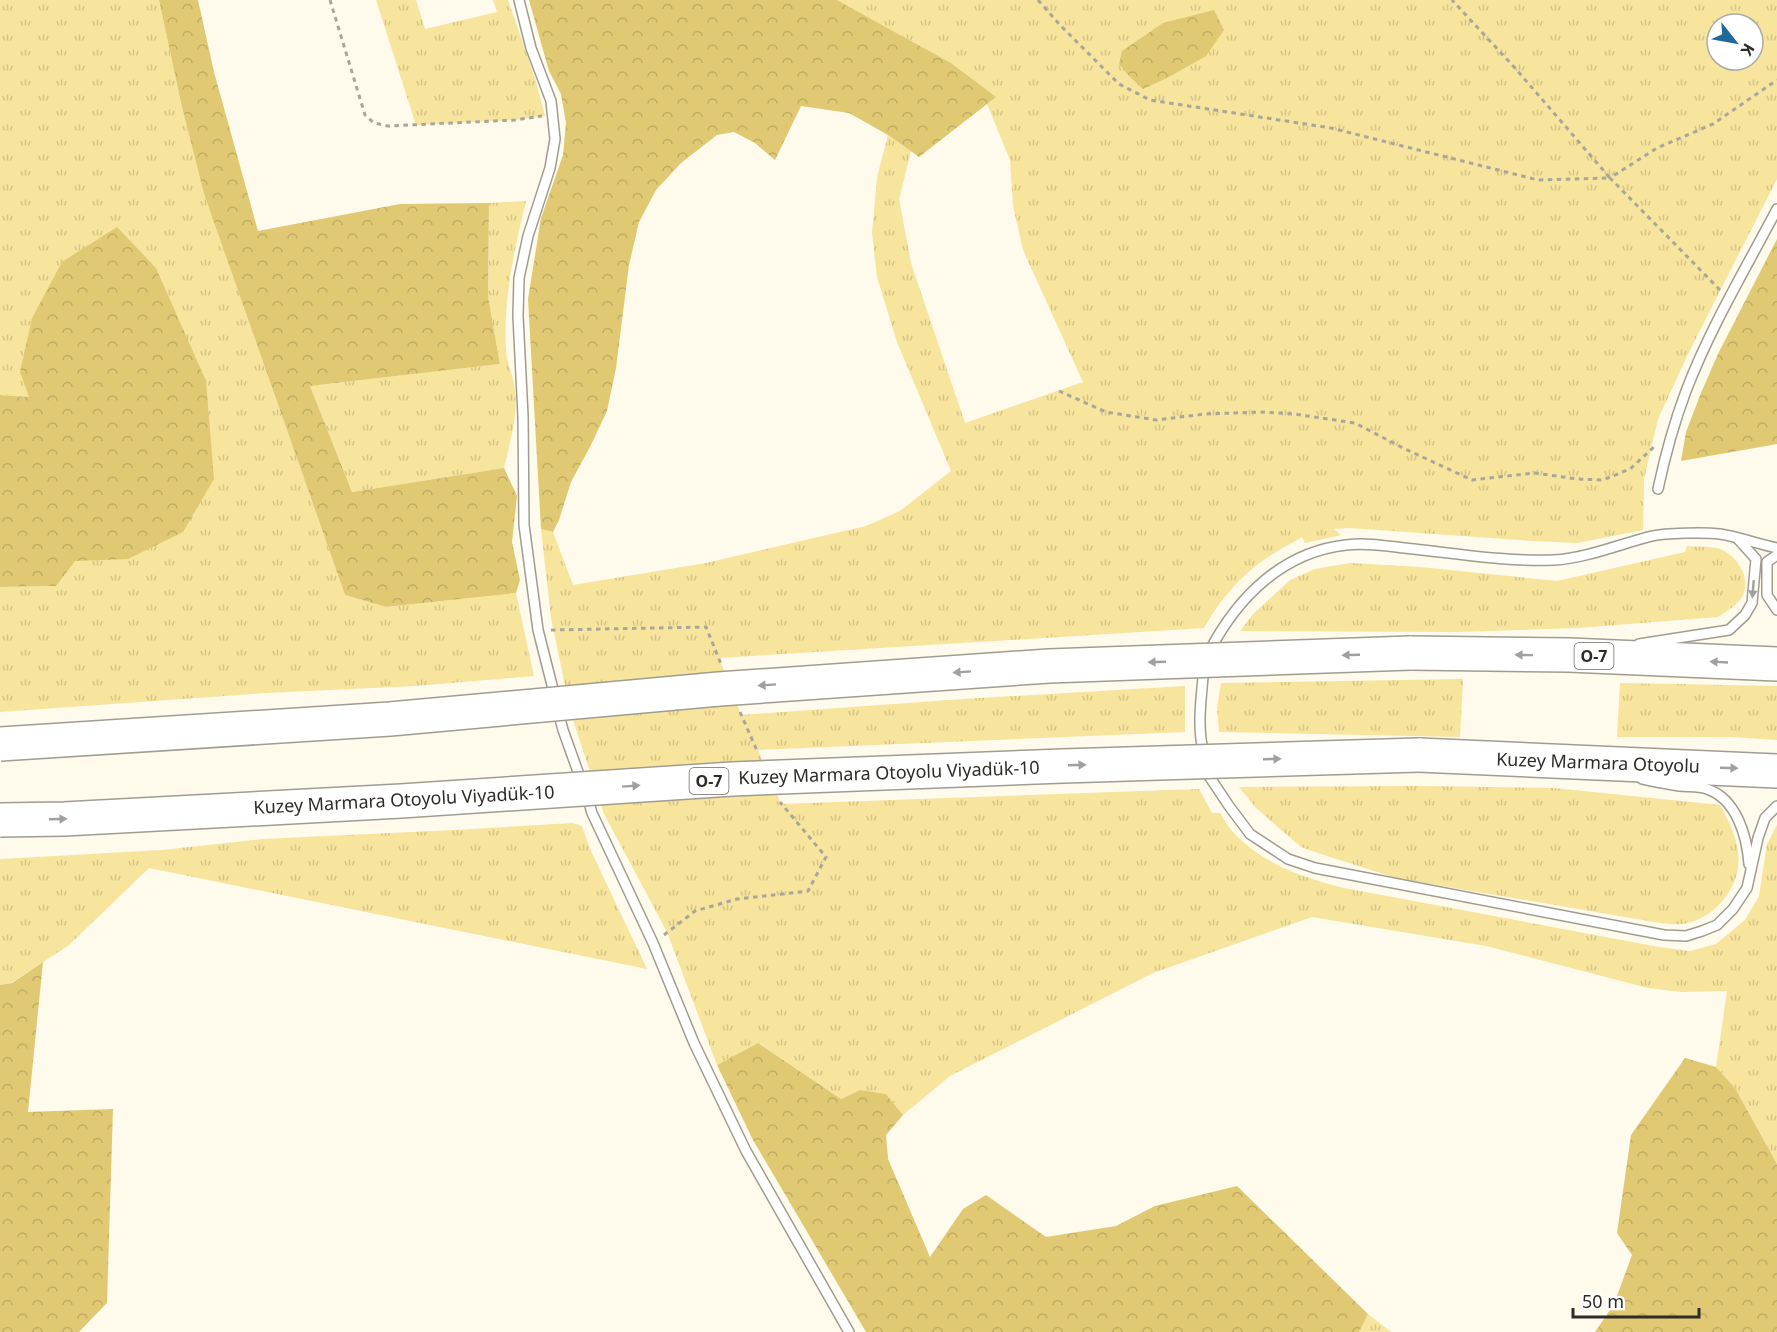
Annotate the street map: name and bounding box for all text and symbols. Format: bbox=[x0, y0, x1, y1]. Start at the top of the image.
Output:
north arrow bbox=[1705, 12, 1765, 72]
text: K bbox=[1735, 40, 1760, 60]
one-way arrow bbox=[1748, 580, 1758, 599]
road number: O-7 bbox=[1574, 643, 1614, 669]
one-way arrow bbox=[1342, 650, 1361, 660]
one-way arrow bbox=[1514, 650, 1533, 659]
one-way arrow bbox=[1147, 657, 1166, 666]
one-way arrow bbox=[1709, 657, 1728, 666]
one-way arrow bbox=[952, 667, 971, 676]
one-way arrow bbox=[758, 681, 777, 690]
street label: Kuzey Marmara Otoyolu bbox=[1496, 746, 1700, 778]
street label: Kuzey Marmara Otoyolu Viyadük-10 bbox=[738, 755, 1040, 789]
one-way arrow bbox=[1262, 755, 1281, 764]
one-way arrow bbox=[1068, 761, 1087, 770]
one-way arrow bbox=[1719, 764, 1738, 773]
road number: O-7 bbox=[690, 768, 728, 794]
street label: Kuzey Marmara Otoyolu Viyadük-10 bbox=[253, 779, 555, 819]
one-way arrow bbox=[621, 781, 640, 790]
one-way arrow bbox=[49, 814, 68, 823]
scale bar bbox=[1573, 1281, 1699, 1319]
text: 50 m bbox=[1582, 1289, 1624, 1313]

